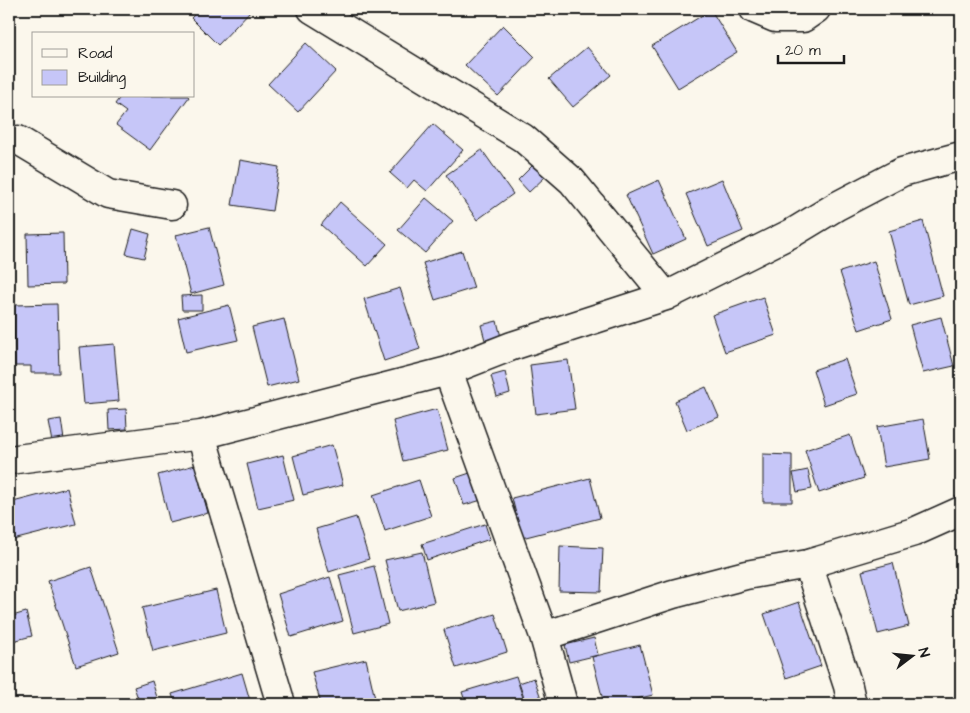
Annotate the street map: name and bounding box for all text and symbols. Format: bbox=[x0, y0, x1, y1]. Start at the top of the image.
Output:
legend bbox=[32, 32, 195, 98]
scale bar bbox=[778, 32, 844, 64]
text: 20 m bbox=[785, 40, 821, 61]
text: Road bbox=[78, 43, 113, 64]
text: Building bbox=[78, 67, 126, 89]
north arrow bbox=[888, 630, 938, 680]
text: N bbox=[913, 646, 934, 660]

